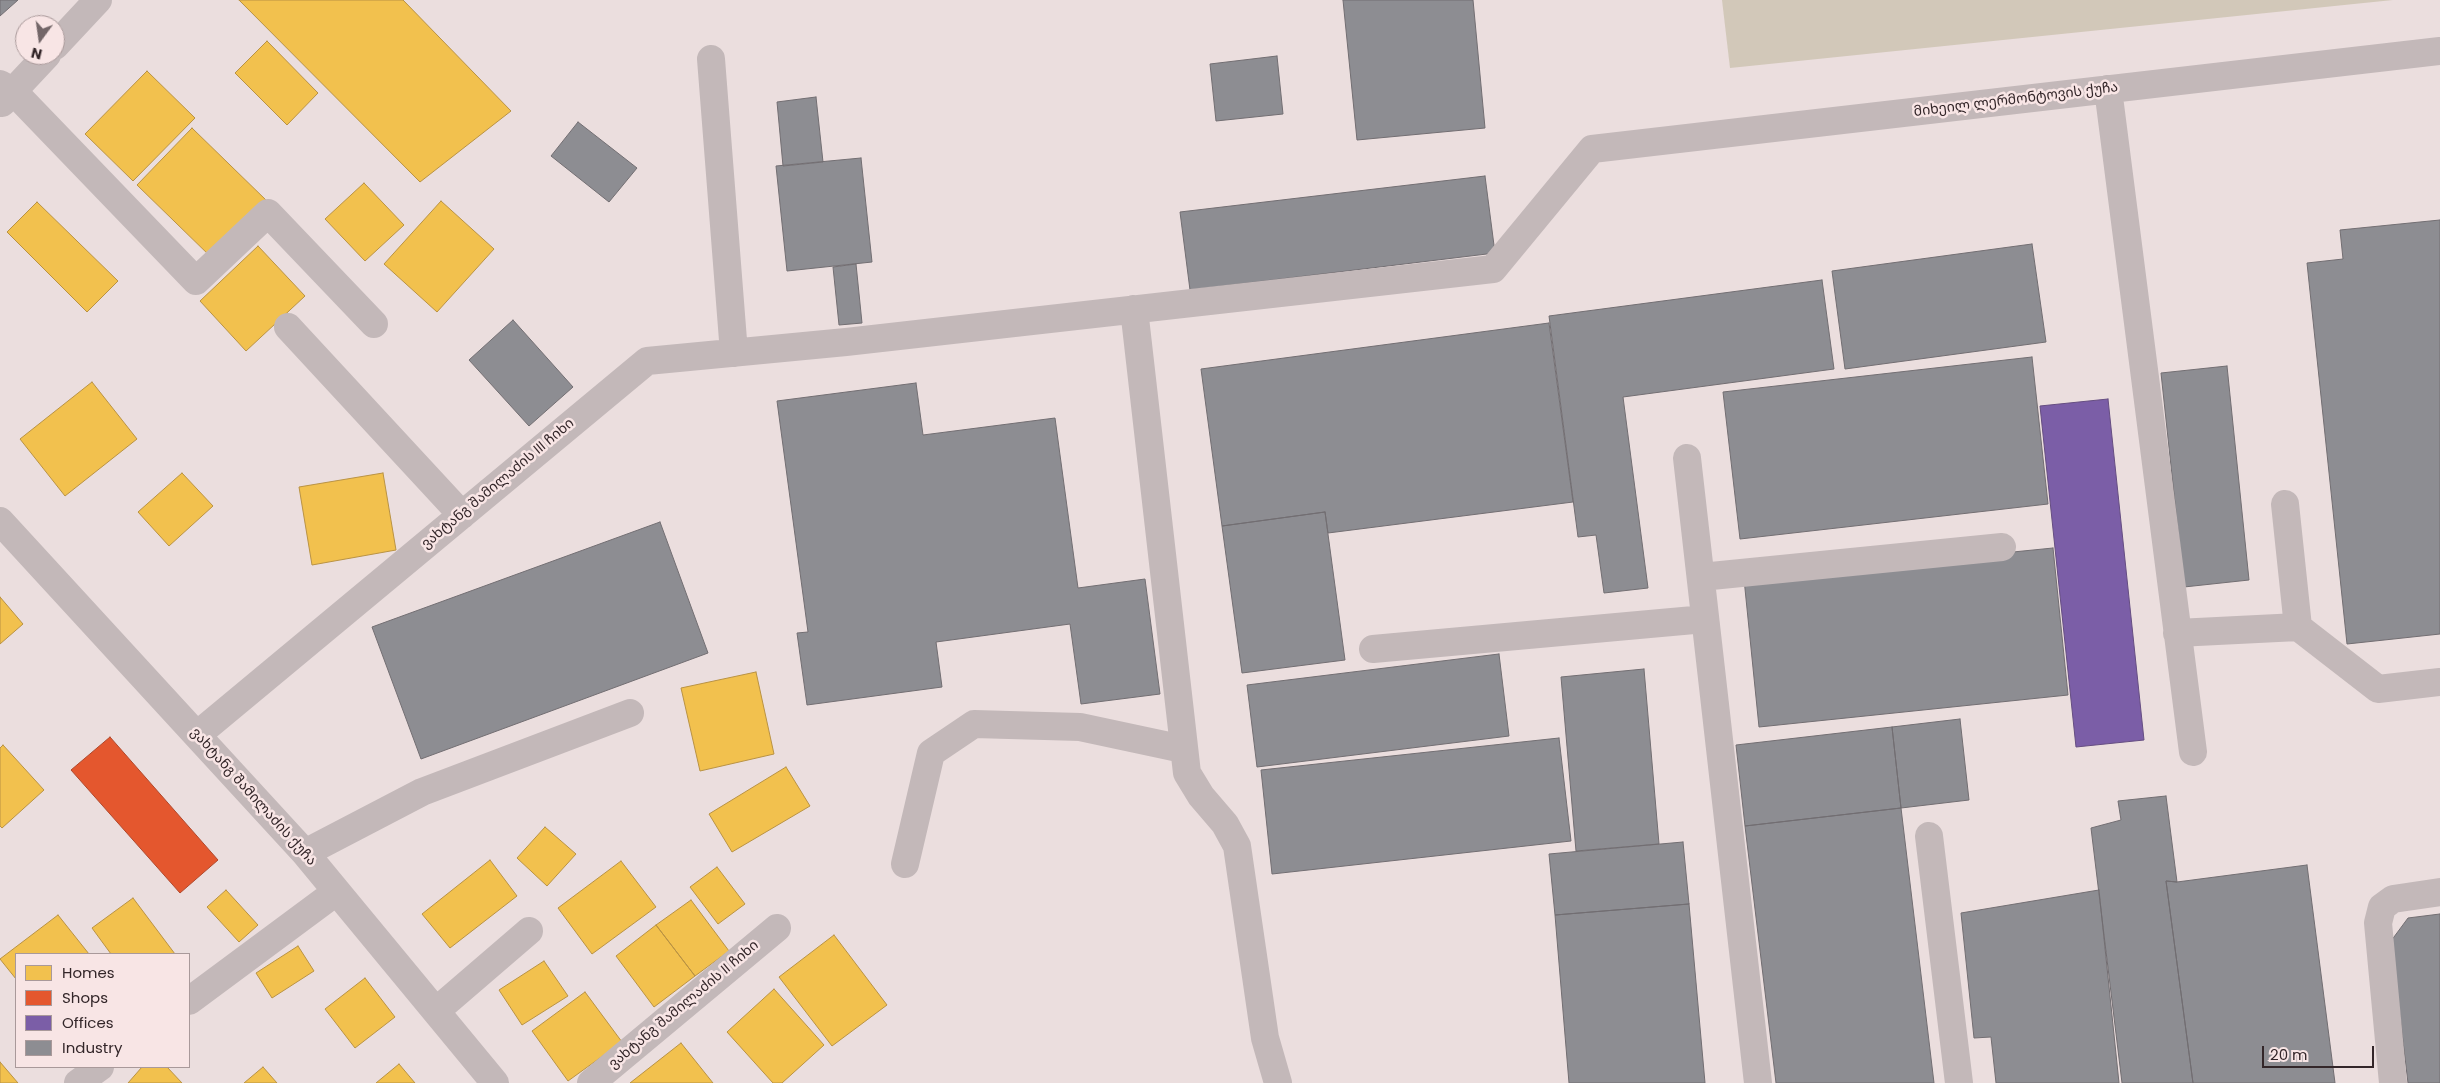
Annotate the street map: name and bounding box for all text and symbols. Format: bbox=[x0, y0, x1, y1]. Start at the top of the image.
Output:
north arrow bbox=[15, 15, 65, 65]
text: N bbox=[29, 43, 44, 65]
street label: მიხეილ ლერმონტოვის ქუჩა bbox=[1913, 79, 2119, 121]
street label: ვახტანგ შამილაძის III ჩიხი bbox=[418, 415, 578, 553]
street label: ვახტანგ შამილაძის ქუჩა bbox=[187, 725, 319, 869]
street label: ვახტანგ შამილაძის II ჩიხი bbox=[606, 937, 762, 1073]
legend bbox=[15, 953, 190, 1068]
text: Homes bbox=[62, 962, 115, 983]
text: Shops bbox=[62, 987, 108, 1008]
text: Offices bbox=[62, 1012, 114, 1033]
scale bar bbox=[2265, 1036, 2378, 1068]
text: Industry bbox=[62, 1037, 122, 1058]
text: 20 m bbox=[2270, 1044, 2308, 1065]

